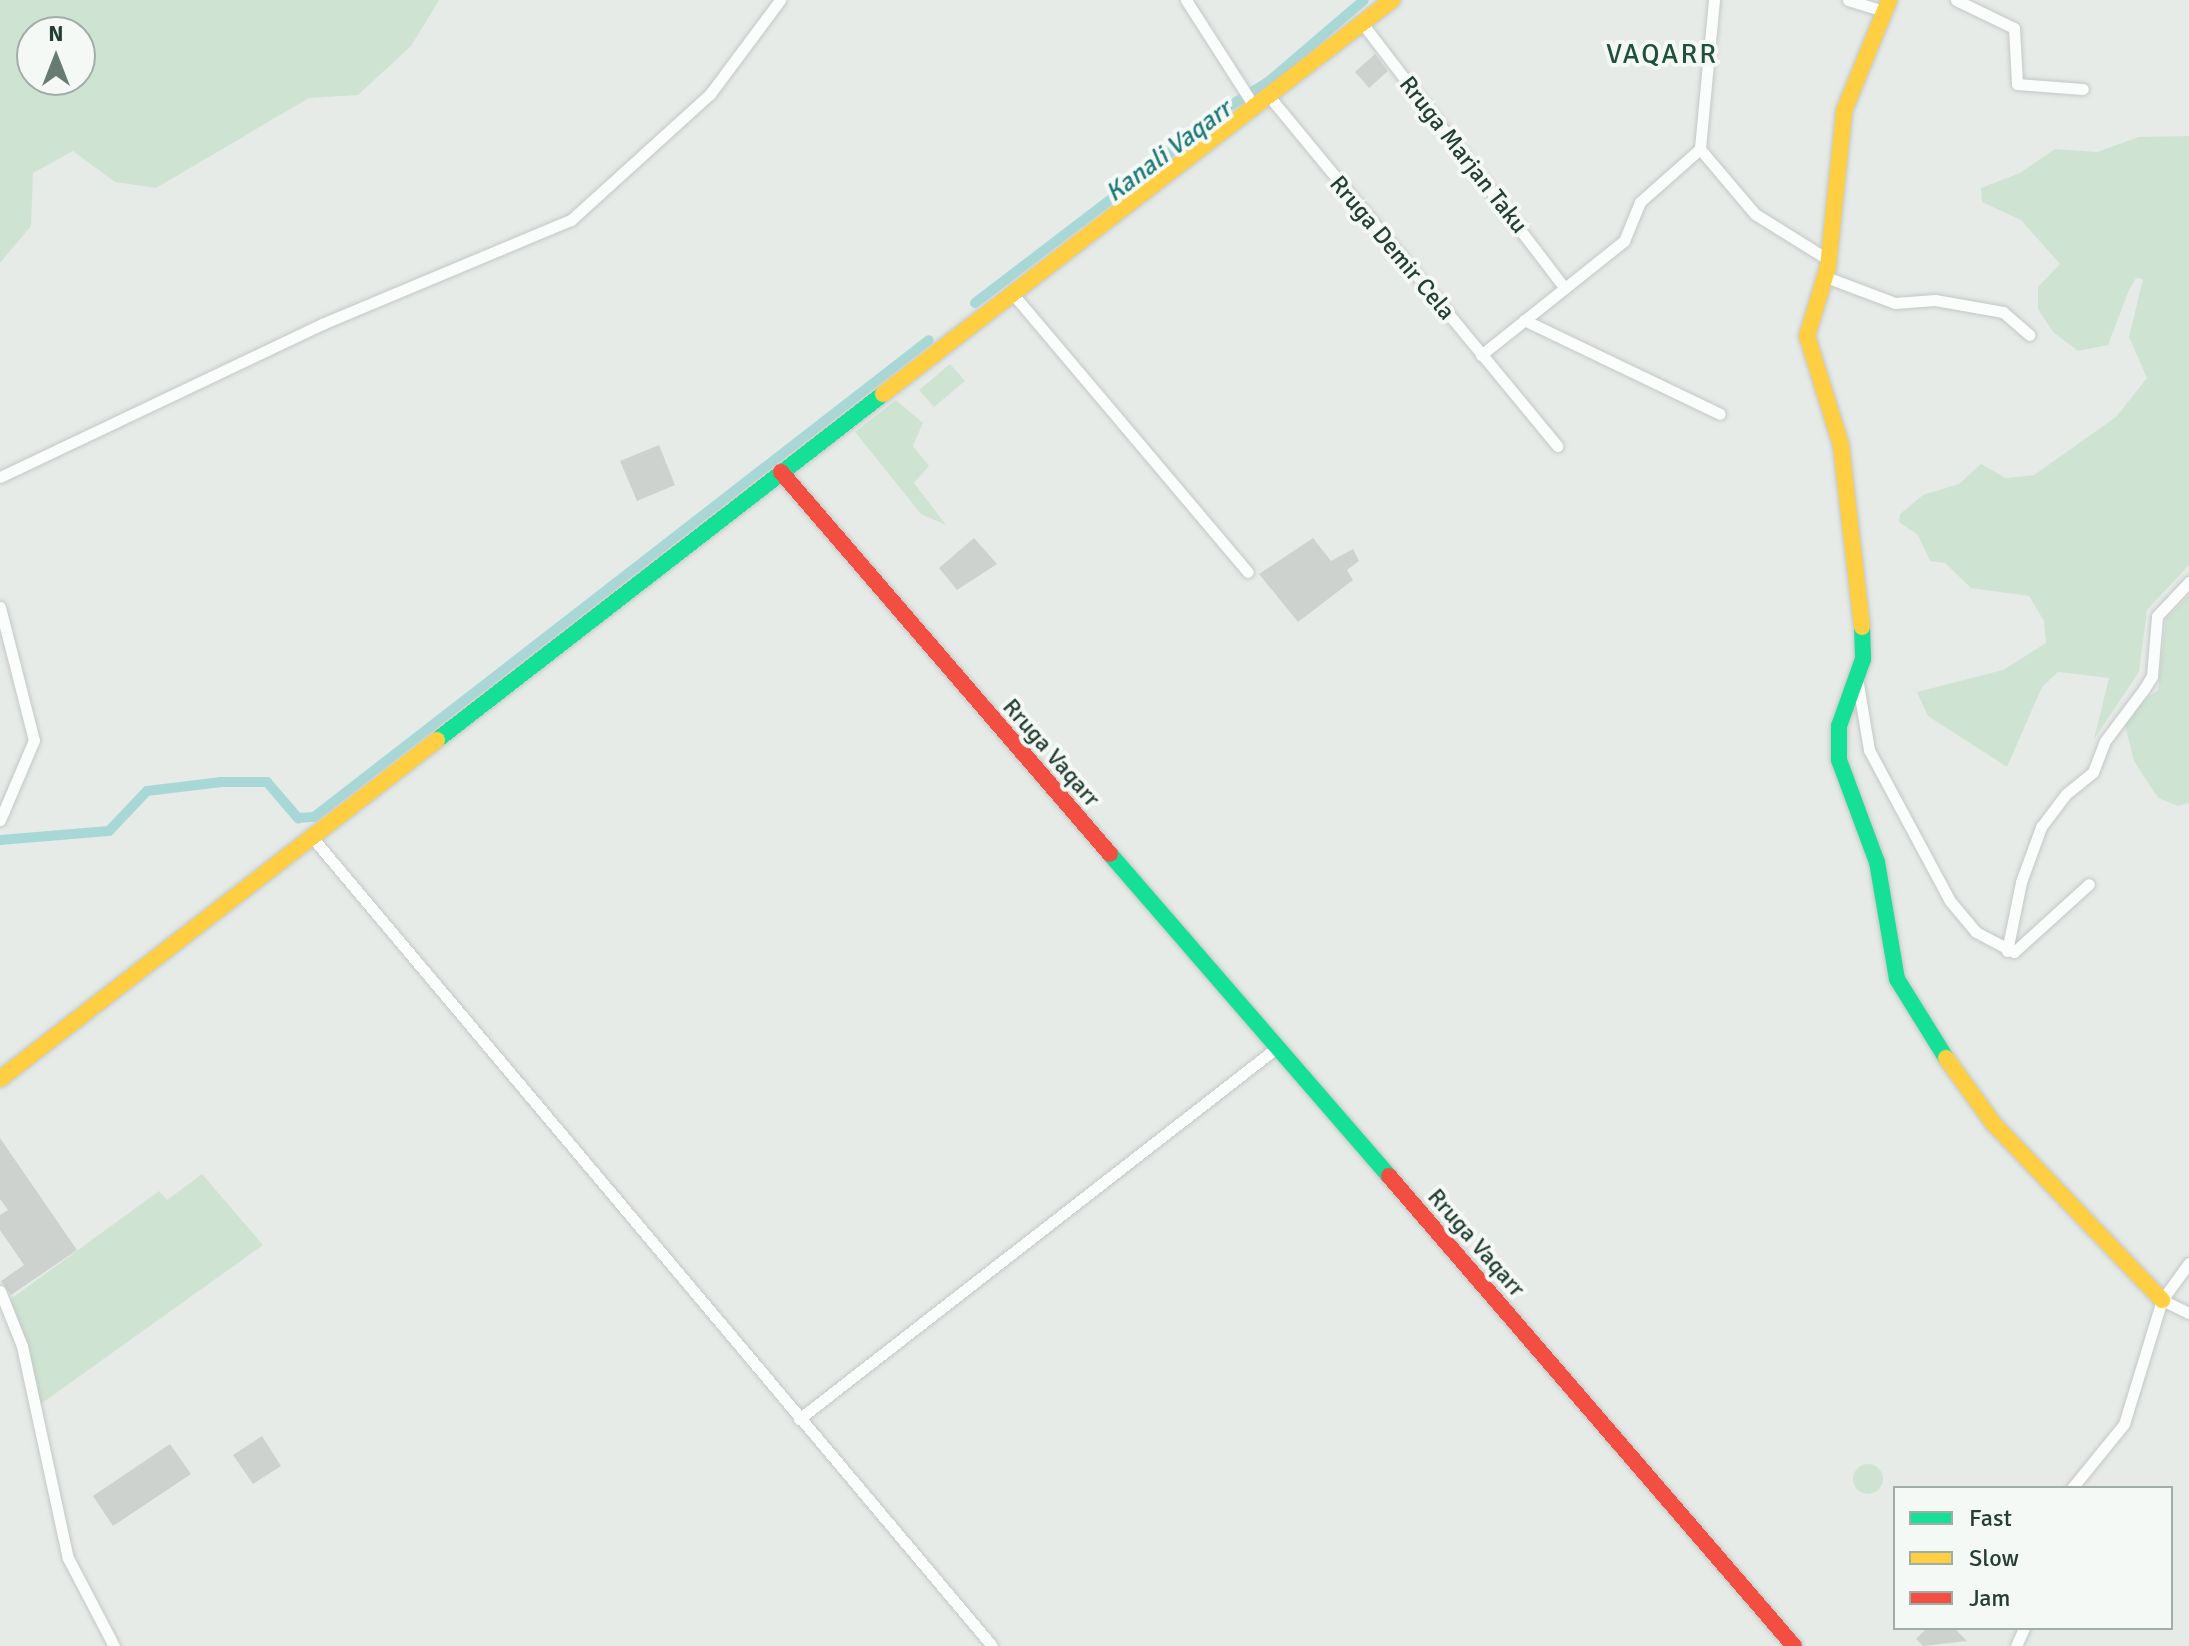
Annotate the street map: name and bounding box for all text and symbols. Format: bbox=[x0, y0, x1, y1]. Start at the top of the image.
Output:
north arrow bbox=[16, 16, 96, 96]
text: N bbox=[48, 20, 64, 47]
district label: VAQARR bbox=[1606, 37, 1718, 71]
street label: Rruga Marjan Taku bbox=[1393, 71, 1533, 239]
water label: Kanali Vaqarr bbox=[1100, 95, 1238, 209]
street label: Rruga Demir Cela bbox=[1323, 170, 1461, 326]
street label: Rruga Vaqarr bbox=[996, 693, 1106, 813]
street label: Rruga Vaqarr bbox=[1421, 1183, 1531, 1303]
legend bbox=[1893, 1486, 2173, 1630]
text: Fast bbox=[1969, 1503, 2012, 1533]
text: Slow bbox=[1969, 1543, 2019, 1573]
text: Jam bbox=[1969, 1583, 2010, 1613]

